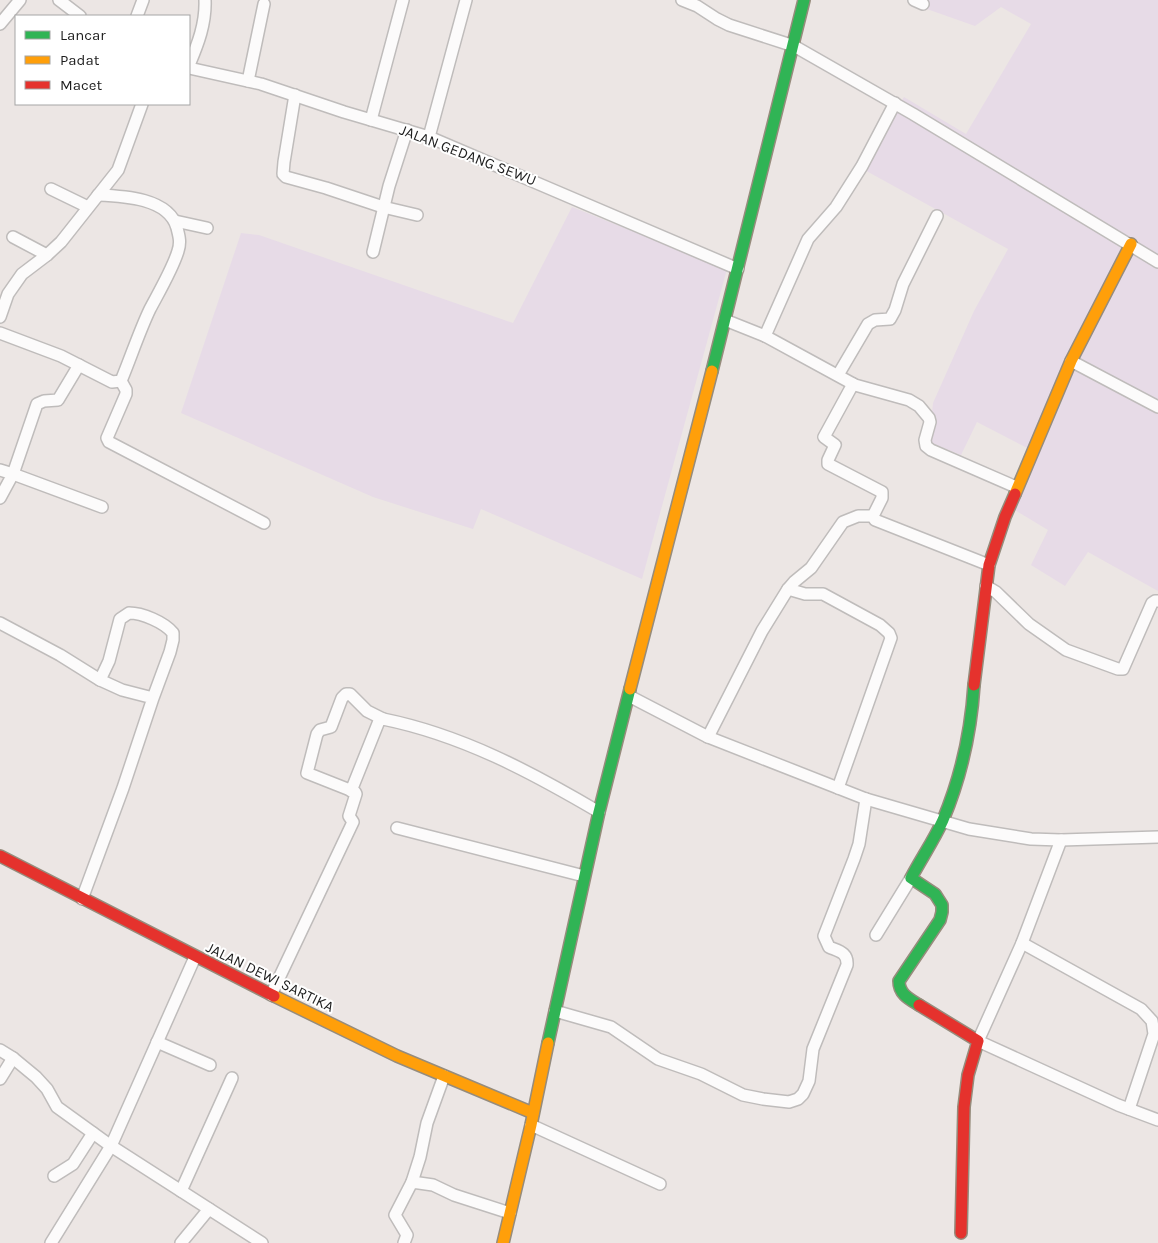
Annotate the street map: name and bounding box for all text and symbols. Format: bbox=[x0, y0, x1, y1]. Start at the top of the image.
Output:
legend bbox=[15, 15, 190, 105]
text: Lancar bbox=[60, 26, 106, 44]
text: Padat bbox=[60, 51, 100, 69]
text: Macet bbox=[60, 76, 102, 94]
street label: JALAN GEDANG SEWU bbox=[397, 121, 539, 189]
street label: JALAN DEWI SARTIKA bbox=[203, 938, 337, 1016]

